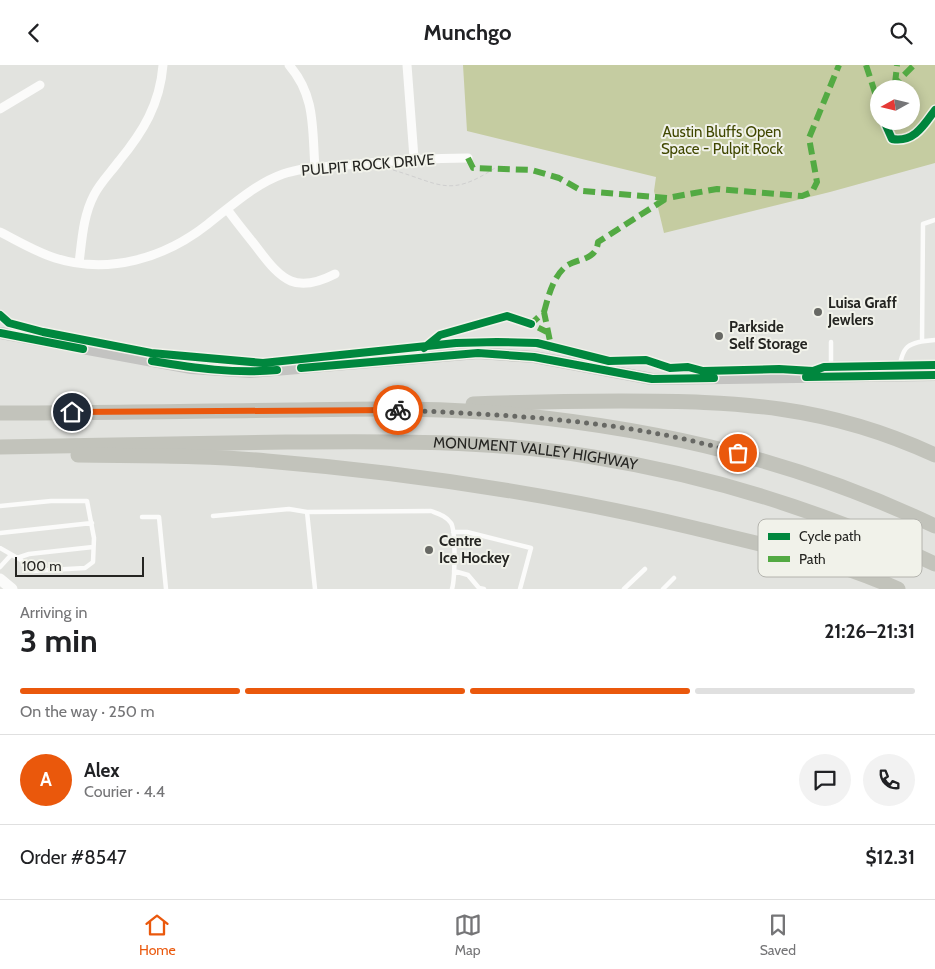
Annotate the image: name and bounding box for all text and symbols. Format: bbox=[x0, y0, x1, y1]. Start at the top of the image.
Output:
icon: back bbox=[20, 19, 48, 47]
text: Munchgo bbox=[424, 19, 511, 46]
icon: search bbox=[887, 19, 915, 47]
north arrow bbox=[870, 80, 920, 130]
map controls bbox=[870, 80, 920, 130]
park label: Austin Bluffs Open Space - Pulpit Rock bbox=[661, 123, 783, 158]
street label: PULPIT ROCK DRIVE bbox=[301, 150, 435, 180]
place label: Luisa Graff Jewlers bbox=[827, 294, 897, 329]
marker: Luisa Graff Jewlers bbox=[812, 306, 824, 318]
place label: Parkside Self Storage bbox=[729, 318, 808, 353]
marker: Parkside Self Storage bbox=[713, 330, 725, 342]
courier bbox=[373, 385, 423, 435]
pin bbox=[51, 391, 93, 433]
icon: bike bbox=[384, 396, 412, 424]
icon: home bbox=[58, 398, 86, 426]
pin bbox=[717, 432, 759, 474]
street label: MONUMENT VALLEY HIGHWAY bbox=[433, 433, 640, 474]
icon: bag bbox=[724, 439, 752, 467]
legend bbox=[758, 519, 922, 577]
text: Cycle path bbox=[799, 527, 861, 545]
place label: Centre Ice Hockey bbox=[439, 532, 511, 567]
marker: Centre Ice Hockey bbox=[423, 544, 435, 556]
text: Path bbox=[799, 550, 826, 568]
scale bar bbox=[15, 554, 144, 577]
text: 100 m bbox=[22, 557, 62, 575]
text: Arriving in bbox=[20, 603, 87, 622]
text: 21:26–21:31 bbox=[824, 620, 915, 643]
text: 3 min bbox=[20, 621, 98, 660]
text: On the way · 250 m bbox=[20, 702, 154, 721]
button: chat bbox=[799, 754, 851, 806]
button: phone bbox=[863, 754, 915, 806]
text: Alex bbox=[84, 759, 120, 782]
text: A bbox=[40, 768, 52, 791]
text: Courier · 4.4 bbox=[84, 782, 165, 801]
text: Order #8547 bbox=[20, 846, 127, 869]
text: $12.31 bbox=[865, 846, 915, 869]
tab: Home bbox=[139, 911, 176, 959]
tab: Map bbox=[454, 911, 482, 959]
tab: Saved bbox=[760, 911, 796, 959]

